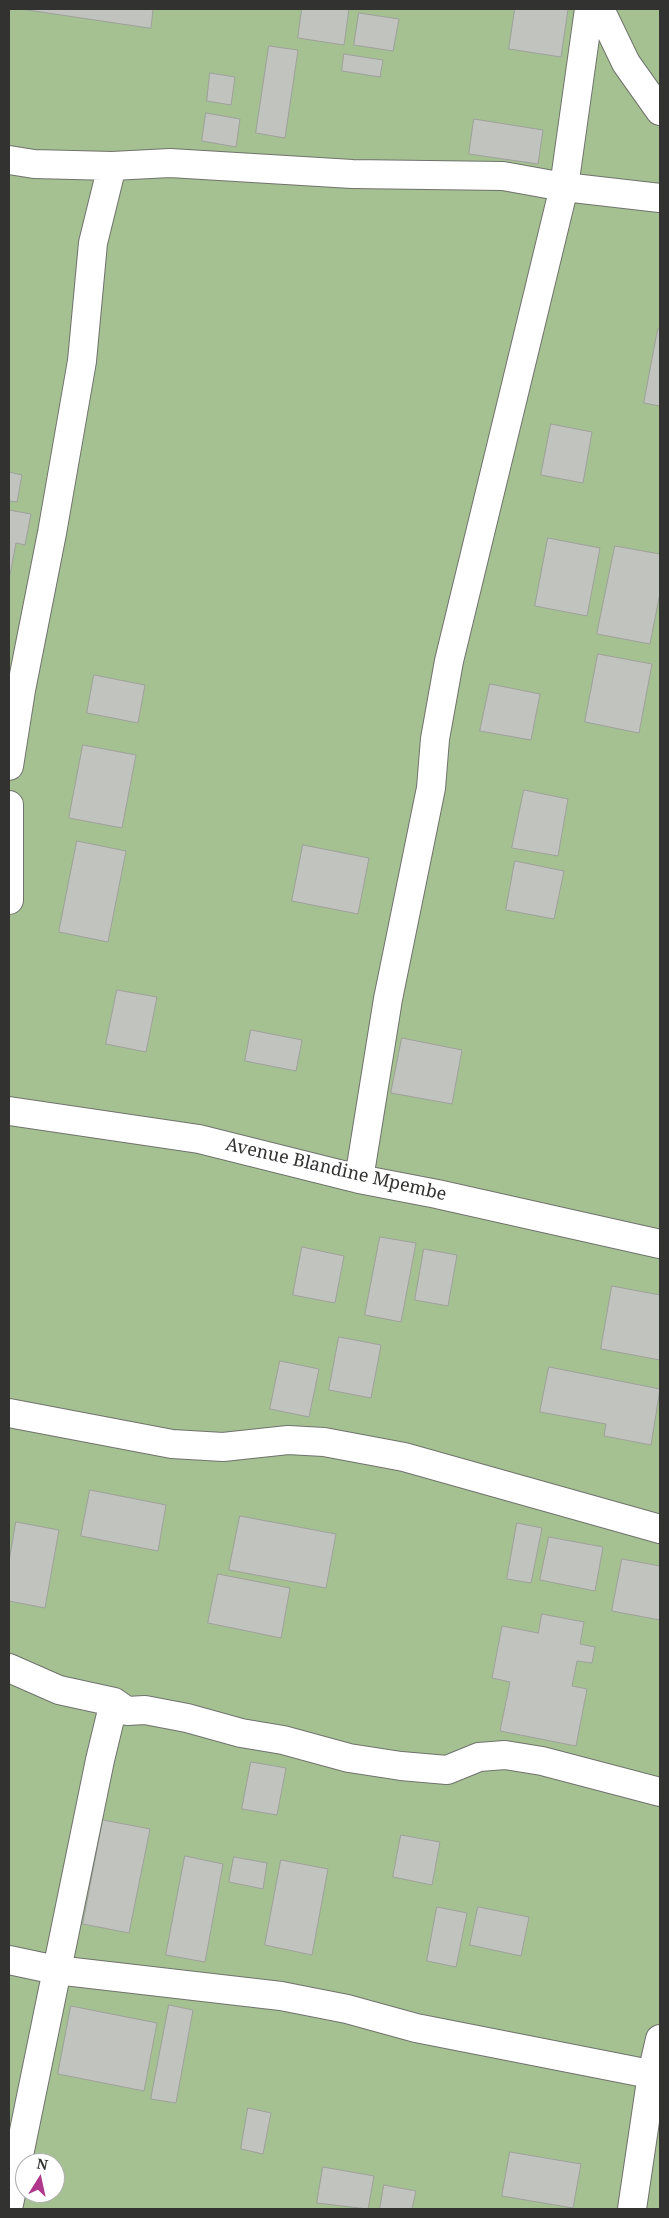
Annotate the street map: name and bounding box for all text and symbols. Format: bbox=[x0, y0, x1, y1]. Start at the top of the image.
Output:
street label: Avenue Blandine Mpembe bbox=[223, 1134, 449, 1206]
north arrow bbox=[15, 2153, 65, 2203]
text: N bbox=[35, 2153, 50, 2174]

